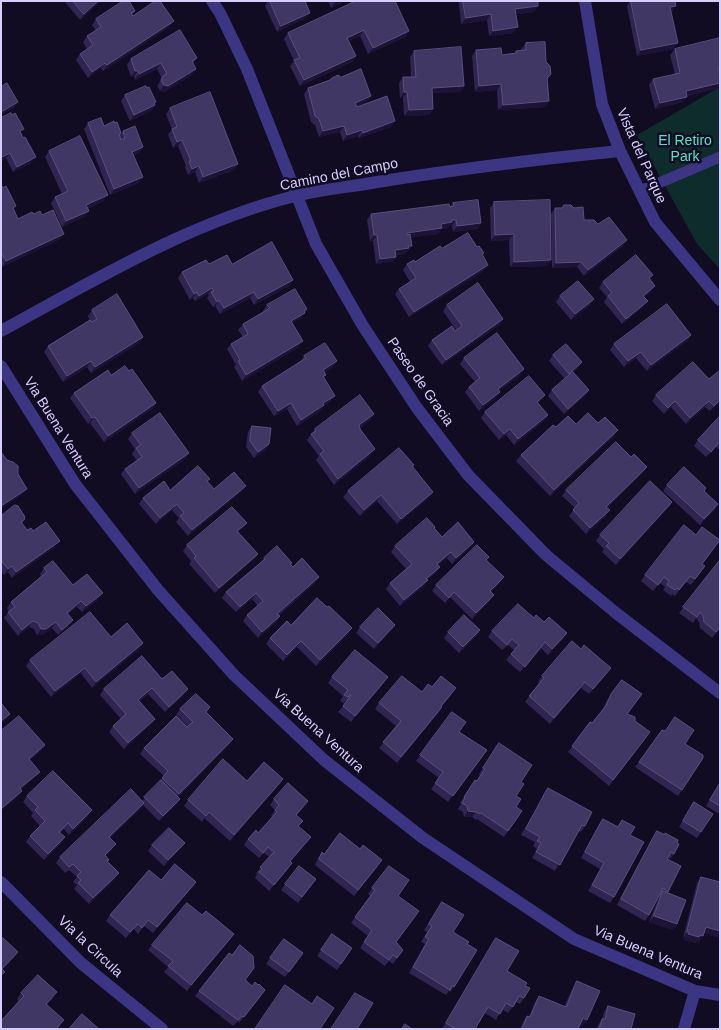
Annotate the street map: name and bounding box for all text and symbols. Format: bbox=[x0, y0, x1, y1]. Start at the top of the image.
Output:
street label: Vista del Parque bbox=[612, 106, 670, 206]
park label: El Retiro Park bbox=[658, 133, 712, 166]
street label: Camino del Campo bbox=[279, 155, 399, 195]
street label: Paseo de Gracia bbox=[383, 334, 457, 430]
street label: Via Buena Ventura bbox=[20, 374, 96, 482]
street label: Via Buena Ventura bbox=[269, 686, 367, 776]
street label: Via la Circula bbox=[54, 913, 126, 981]
street label: Via Buena Ventura bbox=[591, 923, 705, 983]

